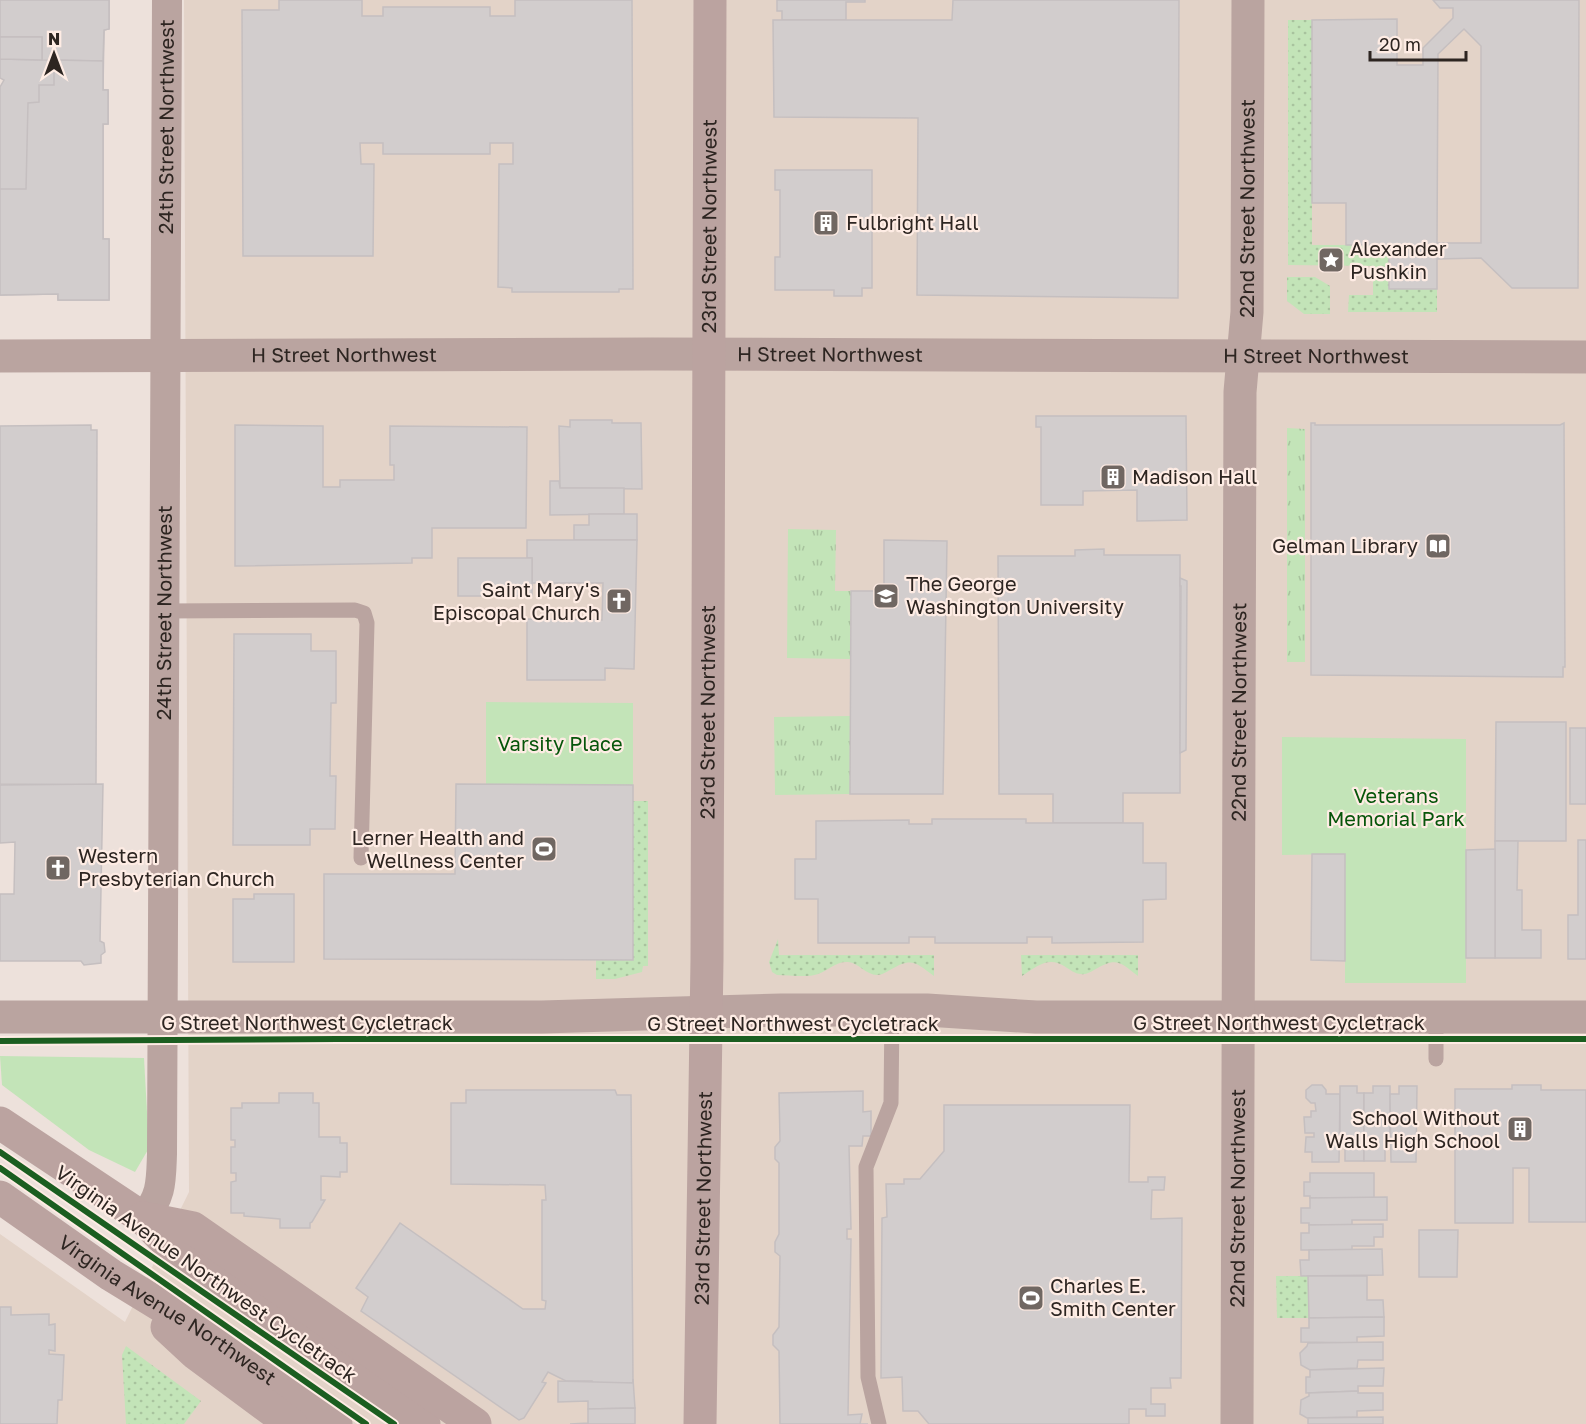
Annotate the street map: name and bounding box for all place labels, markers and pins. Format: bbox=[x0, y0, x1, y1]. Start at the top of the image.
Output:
building icon: Fulbright Hall bbox=[811, 208, 841, 238]
place label: Fulbright Hall bbox=[846, 210, 979, 234]
place label: Alexander Pushkin bbox=[1350, 236, 1447, 283]
place icon: Alexander Pushkin bbox=[1316, 245, 1346, 275]
building icon: Madison Hall bbox=[1098, 462, 1128, 492]
place label: Madison Hall bbox=[1132, 464, 1257, 488]
library icon: Gelman Library bbox=[1423, 531, 1453, 561]
place label: Gelman Library bbox=[1272, 533, 1418, 557]
place label: The George Washington University bbox=[906, 571, 1124, 618]
place label: Saint Mary's Episcopal Church bbox=[433, 577, 600, 624]
school or university icon: The George Washington University bbox=[871, 581, 901, 611]
church icon: Saint Mary's Episcopal Church bbox=[604, 586, 634, 616]
place label: Lerner Health and Wellness Center bbox=[351, 825, 524, 872]
sports icon: Lerner Health and Wellness Center bbox=[529, 834, 559, 864]
place label: Western Presbyterian Church bbox=[78, 843, 275, 890]
church icon: Western Presbyterian Church bbox=[43, 853, 73, 883]
place label: School Without Walls High School bbox=[1325, 1105, 1500, 1152]
building icon: School Without Walls High School bbox=[1505, 1114, 1535, 1144]
place label: Charles E. Smith Center bbox=[1050, 1273, 1176, 1320]
sports icon: Charles E. Smith Center bbox=[1016, 1283, 1046, 1313]

